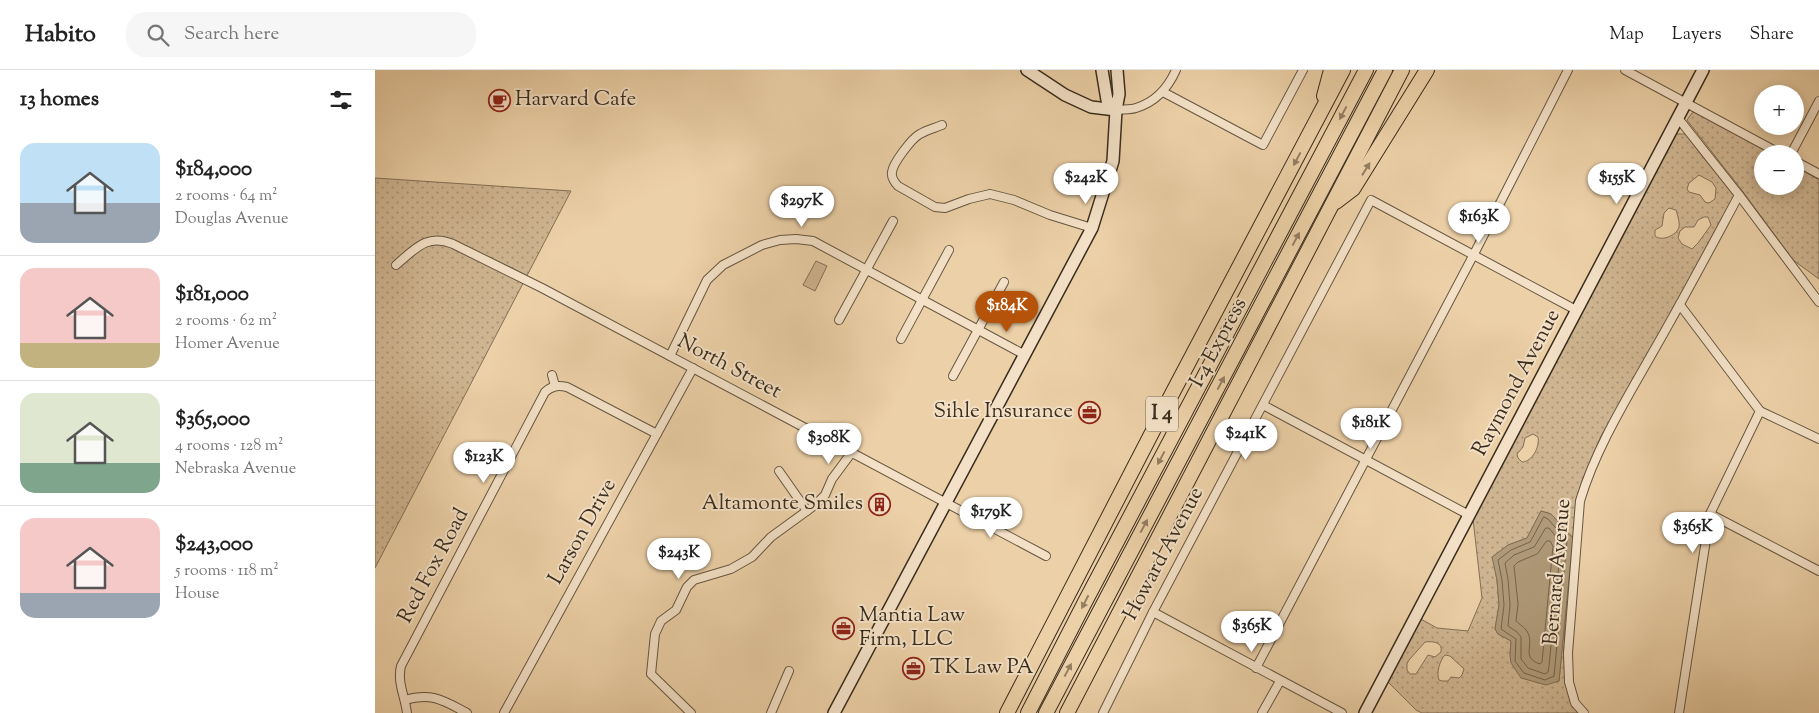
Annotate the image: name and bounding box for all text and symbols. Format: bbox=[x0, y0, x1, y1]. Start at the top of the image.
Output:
search box bbox=[126, 12, 476, 57]
text: Habito bbox=[25, 18, 96, 52]
icon: search bbox=[144, 21, 172, 49]
text: Search here bbox=[184, 21, 279, 48]
text: Map bbox=[1609, 22, 1644, 48]
text: Layers bbox=[1672, 22, 1722, 48]
text: Share bbox=[1750, 22, 1794, 48]
text: 13 homes bbox=[20, 85, 99, 115]
place label: Harvard Cafe bbox=[515, 85, 636, 115]
map controls bbox=[1754, 85, 1804, 195]
button: + bbox=[1754, 85, 1804, 135]
icon: filters bbox=[327, 86, 355, 114]
cafe icon: Harvard Cafe bbox=[487, 88, 511, 112]
one-way arrow bbox=[1339, 106, 1347, 120]
button: − bbox=[1754, 145, 1804, 195]
one-way arrow bbox=[1293, 151, 1301, 166]
text: $184,000 bbox=[175, 155, 252, 185]
pin: $242K bbox=[1051, 162, 1121, 205]
one-way arrow bbox=[1361, 162, 1370, 175]
pin: $155K bbox=[1582, 162, 1652, 205]
icon: home bbox=[60, 163, 120, 223]
text: $242K bbox=[1064, 167, 1108, 190]
text: $155K bbox=[1599, 167, 1635, 190]
text: 2 rooms · 64 m² bbox=[175, 185, 278, 208]
pin: $297K bbox=[767, 186, 837, 228]
text: $297K bbox=[780, 190, 824, 213]
pin: $163K bbox=[1444, 202, 1514, 244]
text: $163K bbox=[1459, 206, 1499, 229]
text: Douglas Avenue bbox=[175, 208, 288, 231]
one-way arrow bbox=[1292, 232, 1300, 246]
text: $181,000 bbox=[175, 280, 249, 310]
icon: home bbox=[60, 288, 120, 348]
pin: $184K bbox=[972, 290, 1042, 333]
street label: I-4 Express bbox=[1183, 293, 1255, 393]
text: $184K bbox=[986, 295, 1028, 318]
street label: Raymond Avenue bbox=[1466, 304, 1568, 462]
text: 2 rooms · 62 m² bbox=[175, 310, 277, 333]
street label: North Street bbox=[672, 327, 786, 407]
text: Homer Avenue bbox=[175, 333, 280, 356]
one-way arrow bbox=[1216, 376, 1225, 389]
road number: I 4 bbox=[1146, 396, 1178, 432]
place label: Sihle Insurance bbox=[934, 397, 1073, 427]
office icon: Sihle Insurance bbox=[1077, 400, 1101, 424]
text: $365,000 bbox=[175, 405, 250, 435]
pin: $181K bbox=[1336, 408, 1406, 450]
text: $181K bbox=[1352, 412, 1391, 435]
icon: home bbox=[60, 413, 120, 473]
pin: $241K bbox=[1211, 418, 1281, 461]
pin: $308K bbox=[794, 422, 864, 465]
text: $241K bbox=[1225, 423, 1267, 446]
text: $308K bbox=[808, 427, 850, 450]
text: 4 rooms · 128 m² bbox=[175, 435, 283, 458]
pin: $123K bbox=[449, 442, 519, 484]
text: $123K bbox=[464, 446, 504, 469]
one-way arrow bbox=[1156, 451, 1165, 464]
text: Nebraska Avenue bbox=[175, 458, 296, 481]
street label: Larson Drive bbox=[542, 474, 624, 590]
street label: Howard Avenue bbox=[1116, 482, 1212, 626]
place label: Altamonte Smiles bbox=[702, 489, 863, 519]
building icon: Altamonte Smiles bbox=[867, 492, 891, 516]
pin: $179K bbox=[956, 496, 1026, 539]
street label: Bernard Avenue bbox=[1537, 497, 1579, 647]
text: $179K bbox=[970, 501, 1012, 524]
street label: Red Fox Road bbox=[391, 503, 477, 629]
pin: $365K bbox=[1658, 512, 1728, 554]
text: $365K bbox=[1673, 516, 1713, 539]
one-way arrow bbox=[1140, 520, 1149, 533]
text: $243,000 bbox=[175, 530, 253, 560]
icon: home bbox=[60, 538, 120, 598]
pin: $243K bbox=[644, 538, 714, 580]
text: $243K bbox=[658, 542, 700, 565]
text: 5 rooms · 118 m² bbox=[175, 560, 279, 583]
text: House bbox=[175, 583, 219, 606]
one-way arrow bbox=[1081, 594, 1089, 609]
place label: Mantia Law Firm, LLC bbox=[859, 601, 966, 655]
pin: $365K bbox=[1217, 610, 1287, 653]
text: $365K bbox=[1232, 615, 1272, 638]
office icon: Mantia Law Firm, LLC bbox=[831, 616, 855, 640]
place label: TK Law PA bbox=[930, 653, 1034, 683]
office icon: TK Law PA bbox=[902, 656, 926, 680]
one-way arrow bbox=[1064, 663, 1073, 677]

